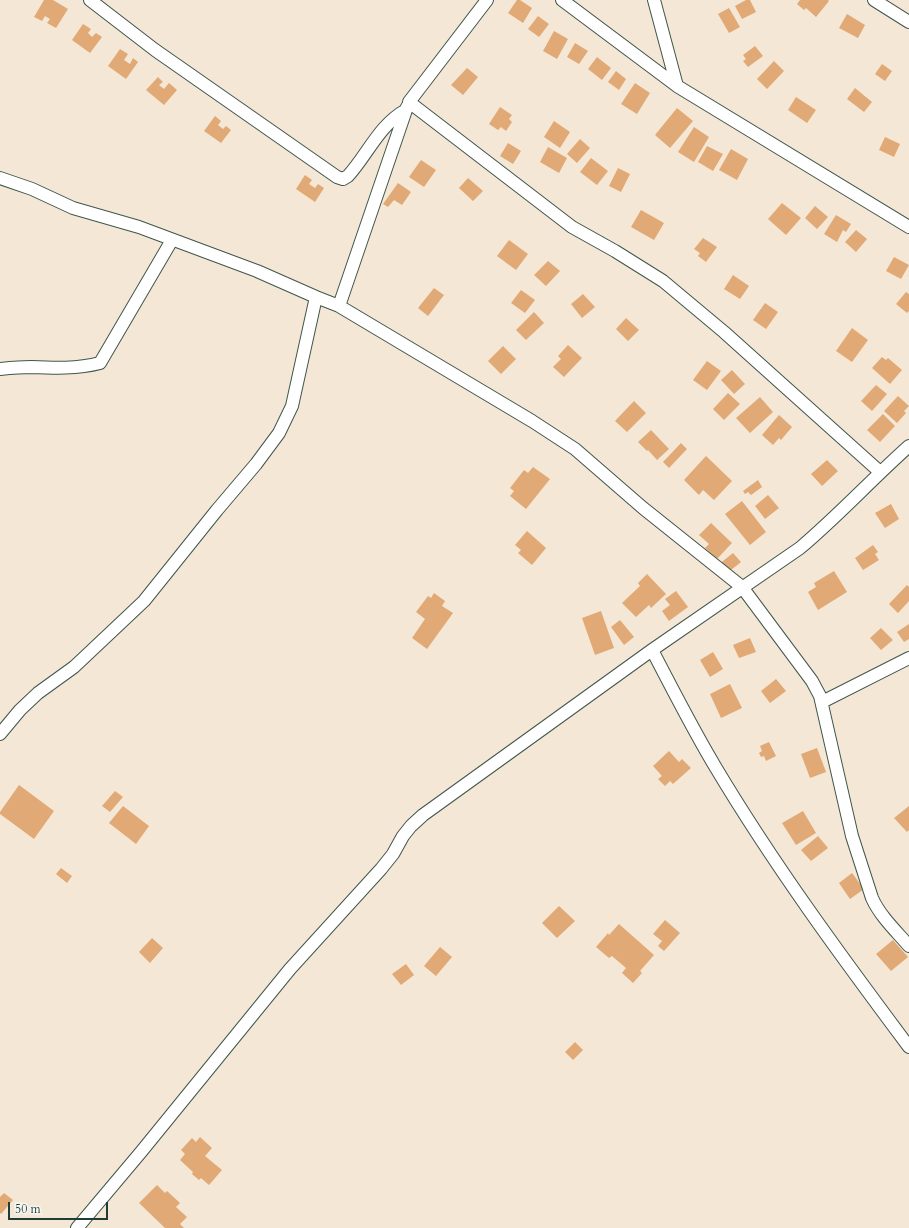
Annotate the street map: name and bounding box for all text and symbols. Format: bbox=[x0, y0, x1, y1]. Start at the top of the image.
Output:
scale bar bbox=[10, 1194, 110, 1220]
text: 50 m bbox=[15, 1201, 41, 1217]

